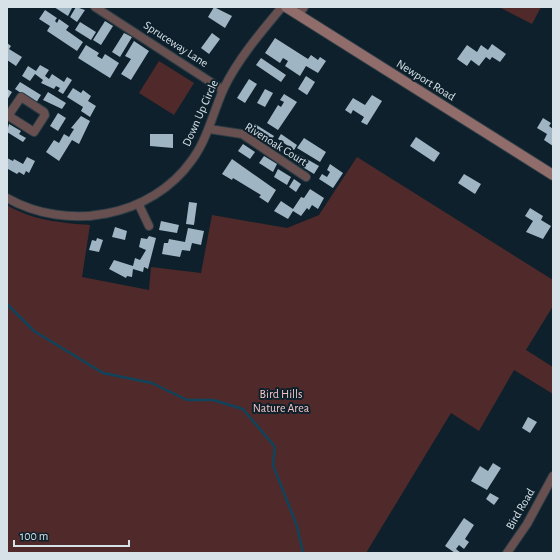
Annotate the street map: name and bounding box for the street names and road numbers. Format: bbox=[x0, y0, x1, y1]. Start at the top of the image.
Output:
street label: Spruceway Lane bbox=[141, 19, 210, 70]
street label: Newport Road bbox=[394, 57, 458, 103]
street label: Down Up Circle bbox=[180, 78, 220, 148]
street label: Rivenoak Court bbox=[243, 120, 309, 168]
street label: Bird Road bbox=[503, 486, 537, 532]

